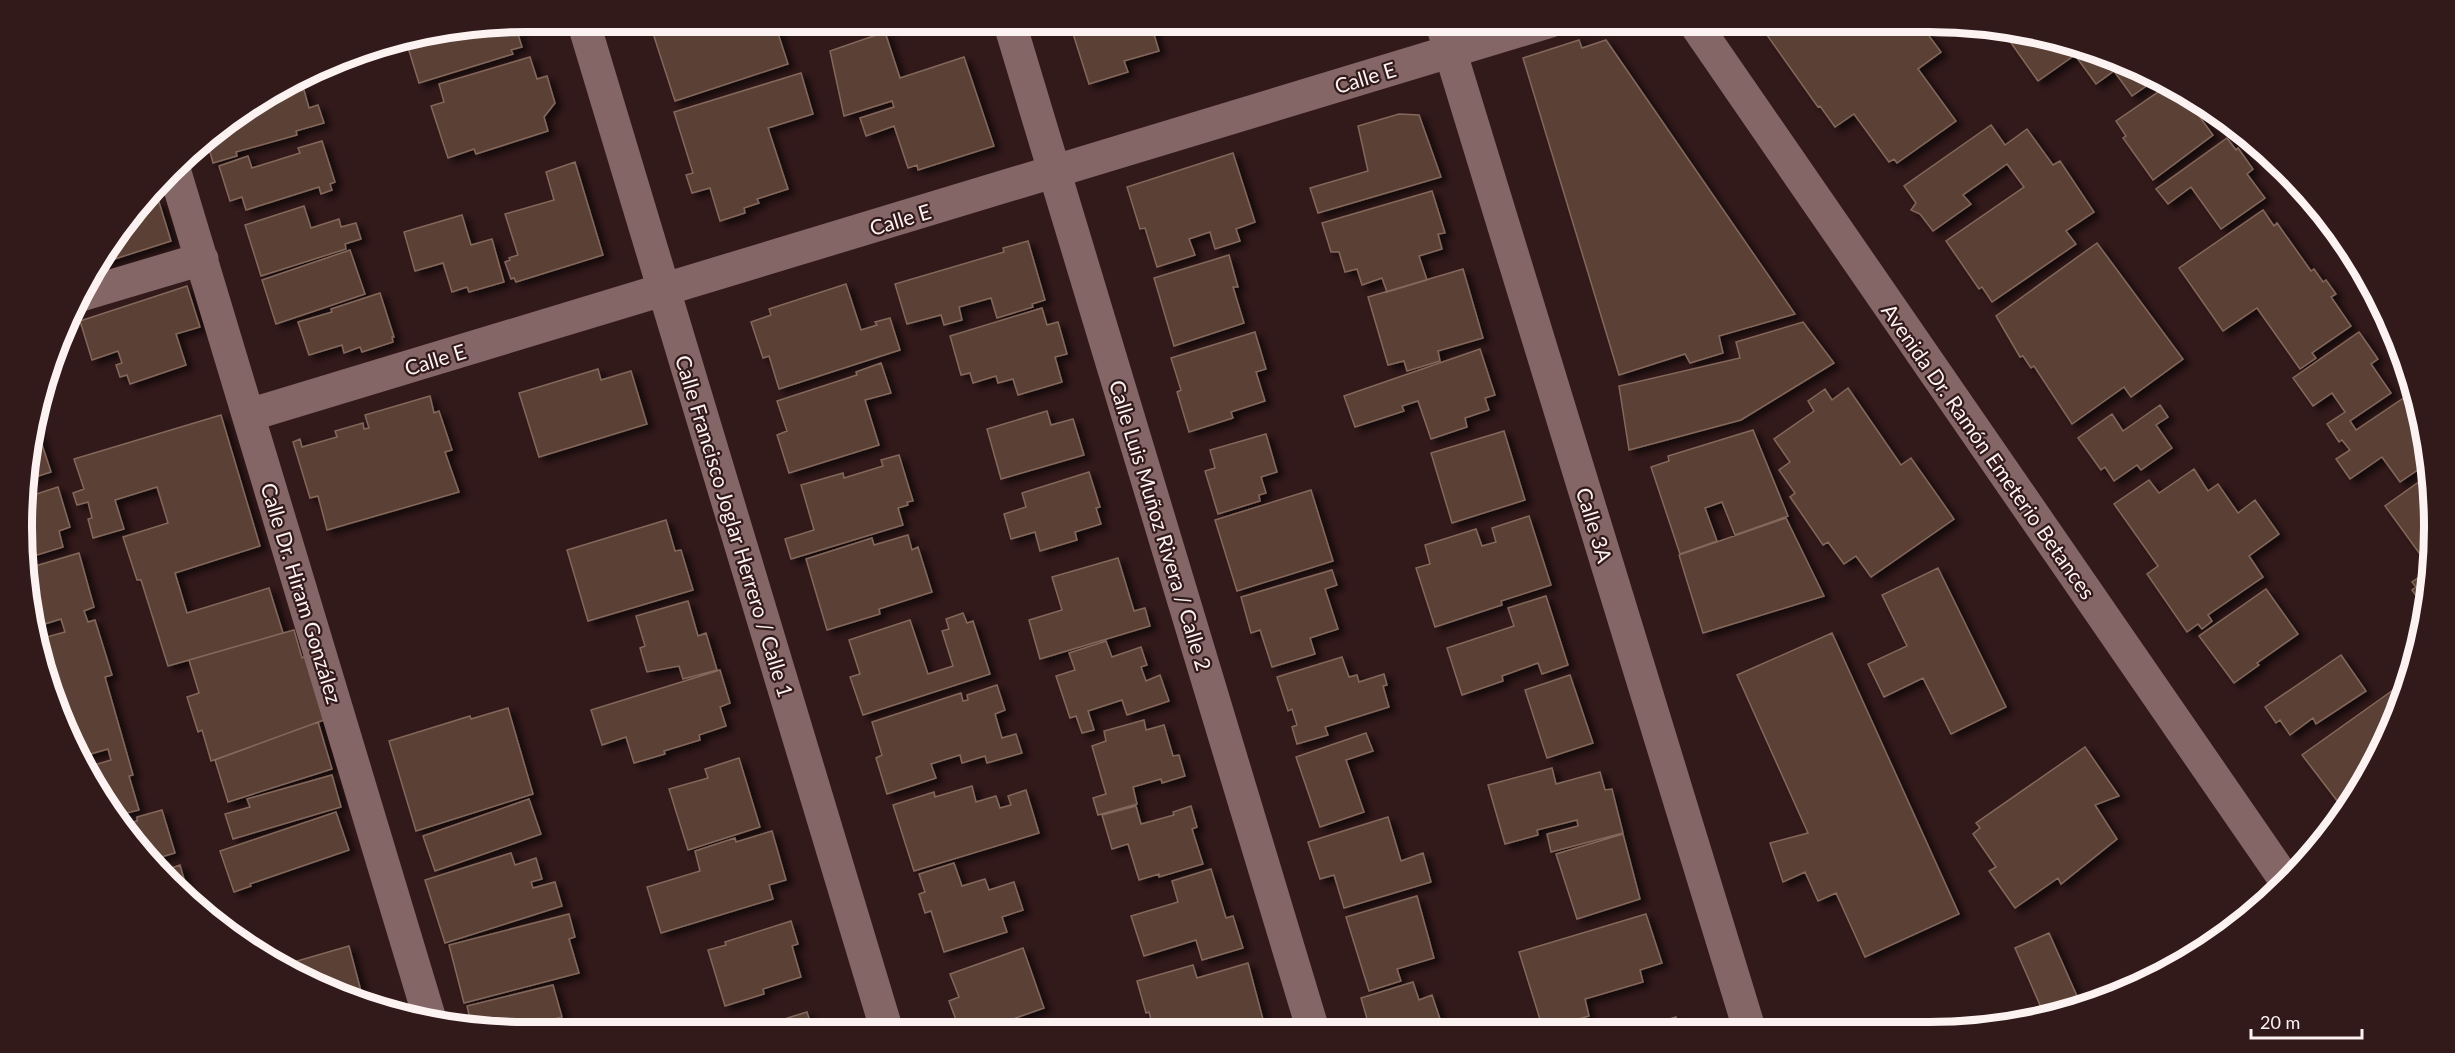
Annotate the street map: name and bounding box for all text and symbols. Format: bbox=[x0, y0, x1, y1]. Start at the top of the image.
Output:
street label: Calle E bbox=[1331, 56, 1399, 98]
street label: Calle E bbox=[866, 198, 934, 240]
street label: Avenida Dr. Ramón Emeterio Betances bbox=[1877, 299, 2101, 603]
street label: Calle E bbox=[401, 338, 469, 380]
street label: Calle Francisco Joglar Herrero / Calle 1 bbox=[671, 352, 799, 700]
street label: Calle Luis Muñoz Rivera / Calle 2 bbox=[1105, 377, 1217, 673]
street label: Calle Dr. Hiram González bbox=[256, 480, 348, 706]
street label: Calle 3A bbox=[1572, 484, 1618, 566]
scale bar bbox=[2251, 1002, 2362, 1040]
text: 20 m bbox=[2260, 1011, 2300, 1033]

